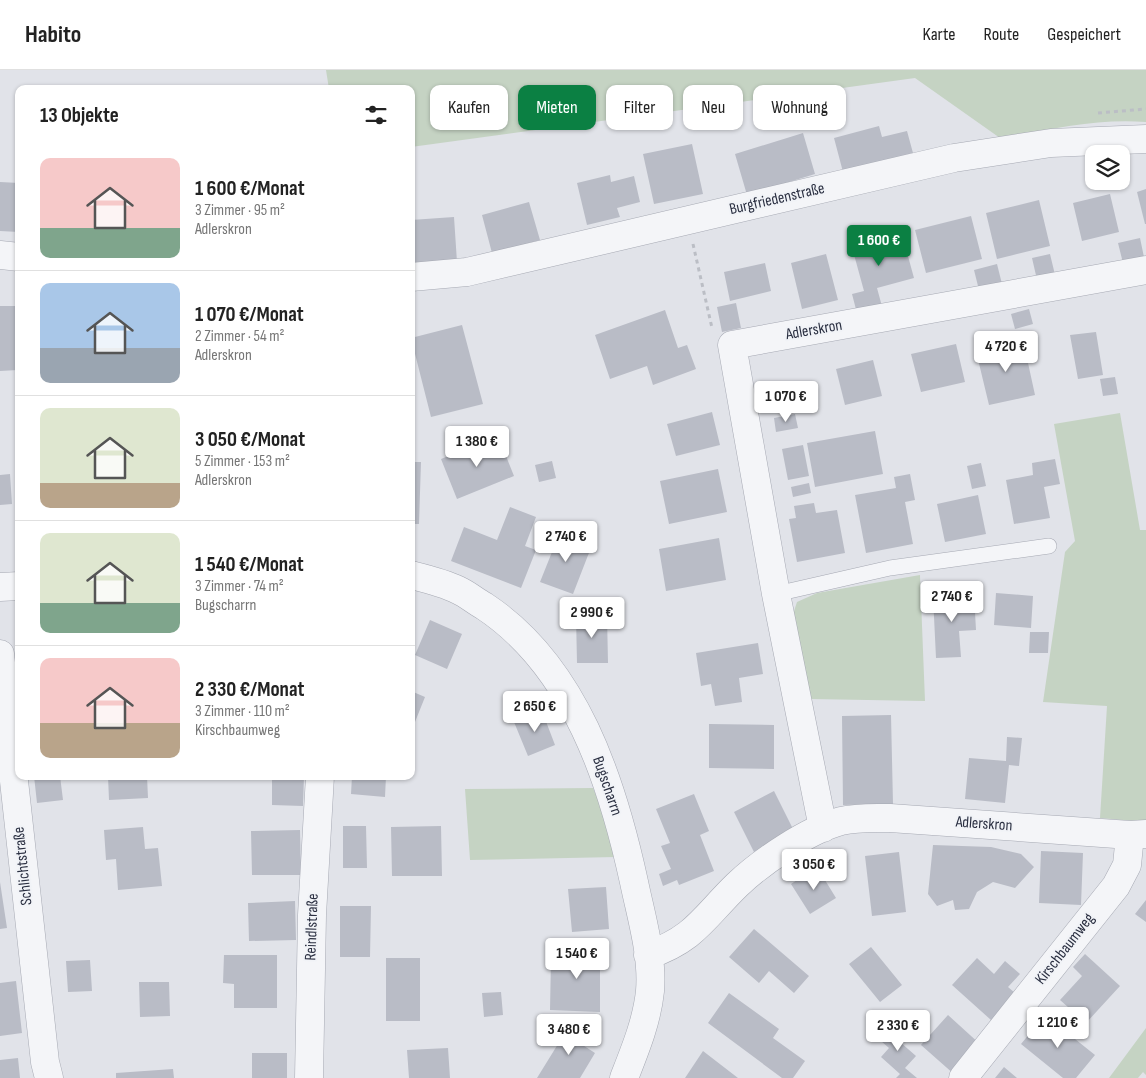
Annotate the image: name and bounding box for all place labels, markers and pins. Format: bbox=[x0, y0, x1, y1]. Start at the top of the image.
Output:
pin: 1 600 € bbox=[833, 224, 925, 267]
pin: 4 720 € bbox=[960, 330, 1052, 373]
pin: 1 070 € bbox=[740, 380, 832, 423]
pin: 1 380 € bbox=[431, 426, 523, 468]
pin: 2 740 € bbox=[520, 520, 612, 563]
pin: 2 740 € bbox=[906, 580, 998, 623]
pin: 2 990 € bbox=[546, 596, 638, 639]
pin: 2 650 € bbox=[489, 690, 581, 733]
pin: 3 050 € bbox=[768, 848, 860, 891]
pin: 1 540 € bbox=[531, 938, 623, 980]
pin: 1 210 € bbox=[1012, 1006, 1104, 1049]
pin: 2 330 € bbox=[852, 1010, 944, 1052]
pin: 3 480 € bbox=[523, 1014, 615, 1056]

